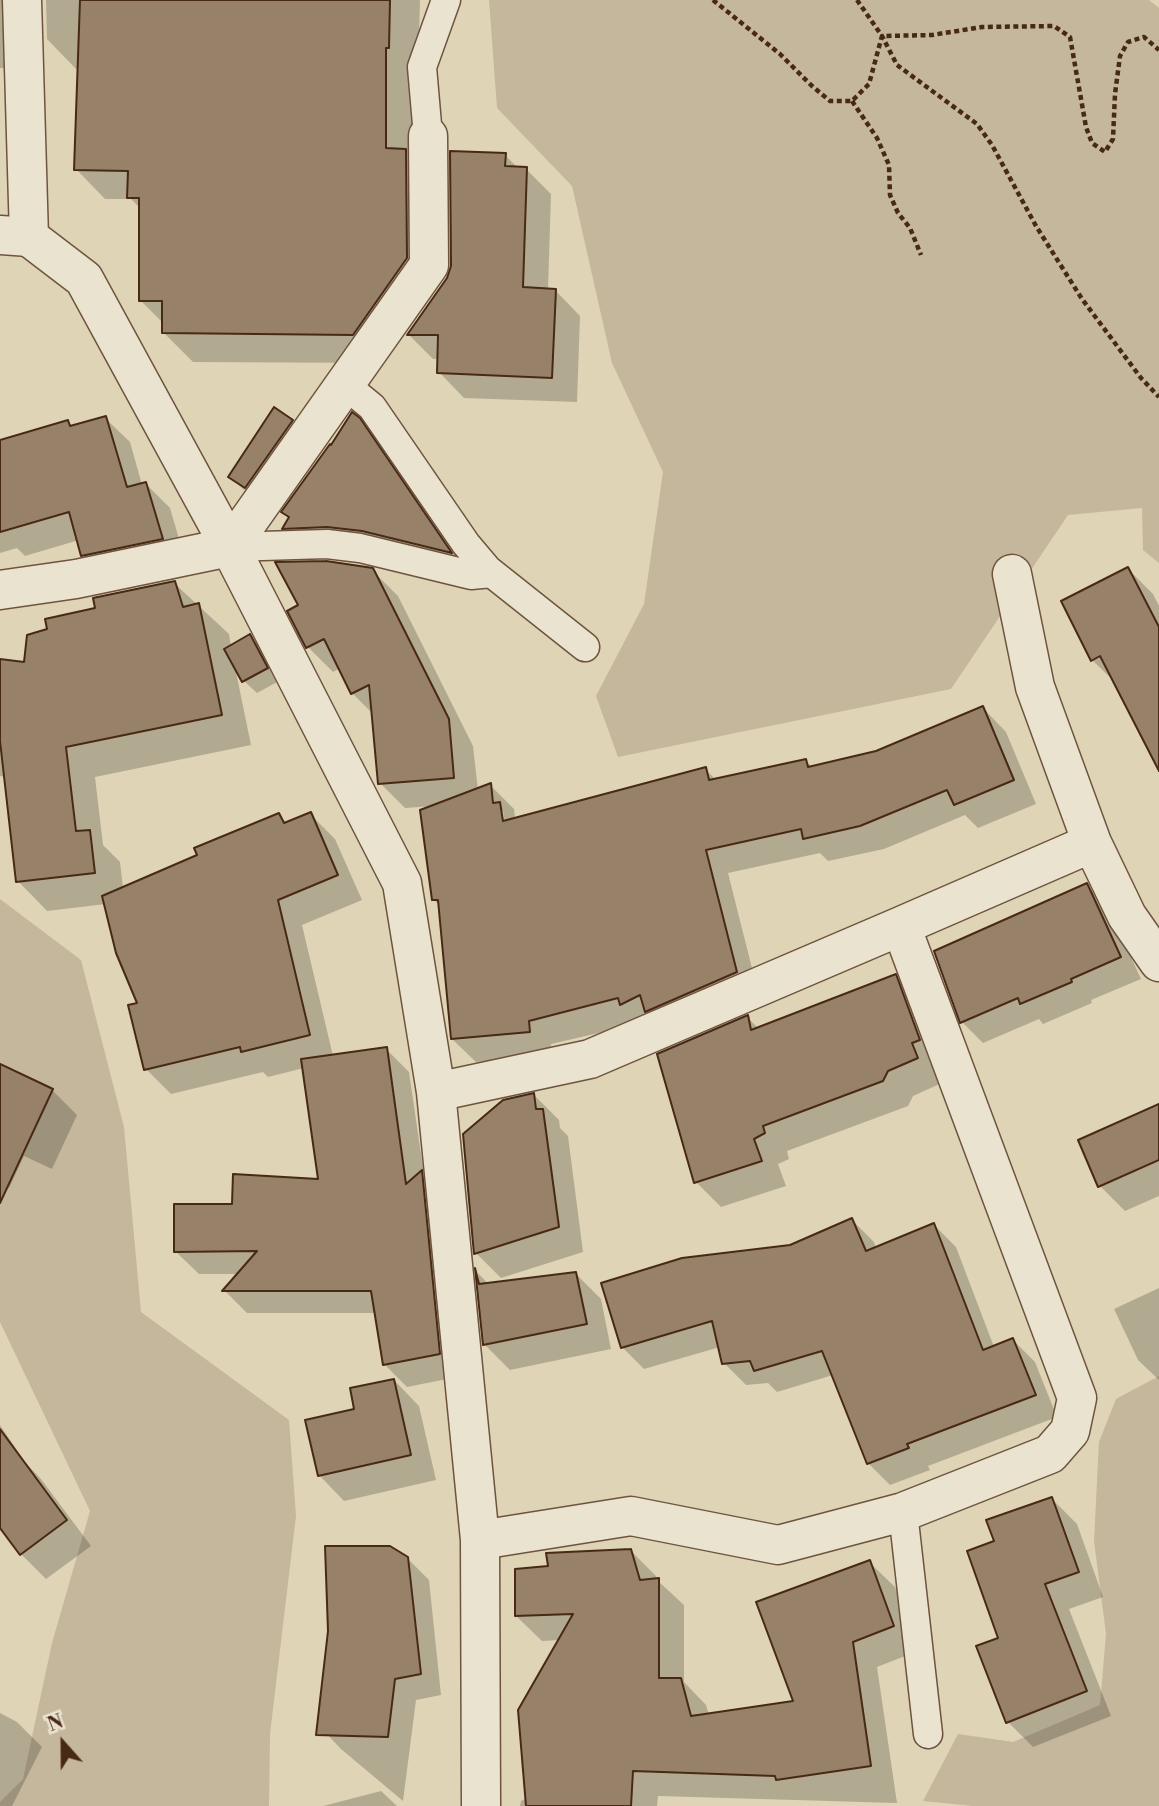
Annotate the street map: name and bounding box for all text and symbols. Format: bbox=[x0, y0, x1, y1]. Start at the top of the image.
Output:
north arrow bbox=[28, 1708, 98, 1778]
text: N bbox=[44, 1709, 67, 1737]

